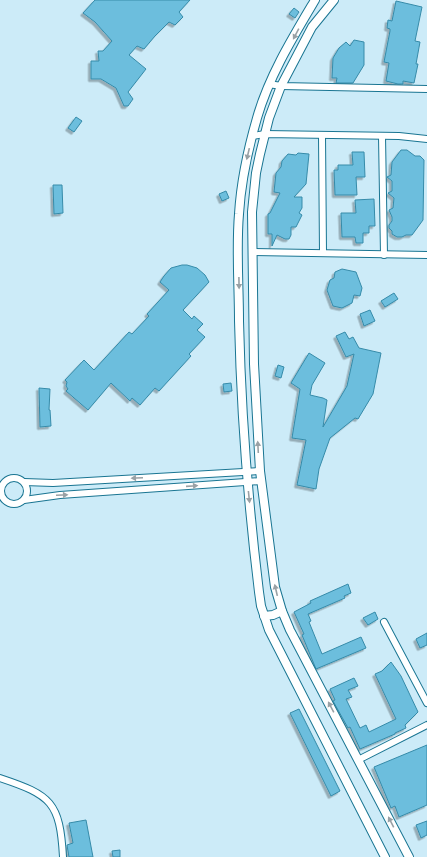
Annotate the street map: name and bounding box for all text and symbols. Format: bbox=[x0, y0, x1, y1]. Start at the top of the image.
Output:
one-way arrow bbox=[292, 28, 299, 39]
one-way arrow bbox=[244, 147, 250, 160]
one-way arrow bbox=[235, 277, 242, 289]
one-way arrow bbox=[255, 441, 262, 453]
one-way arrow bbox=[131, 475, 143, 482]
one-way arrow bbox=[186, 483, 198, 490]
one-way arrow bbox=[246, 491, 253, 503]
one-way arrow bbox=[56, 492, 69, 498]
one-way arrow bbox=[272, 584, 278, 596]
one-way arrow bbox=[327, 701, 334, 713]
one-way arrow bbox=[387, 817, 394, 828]

